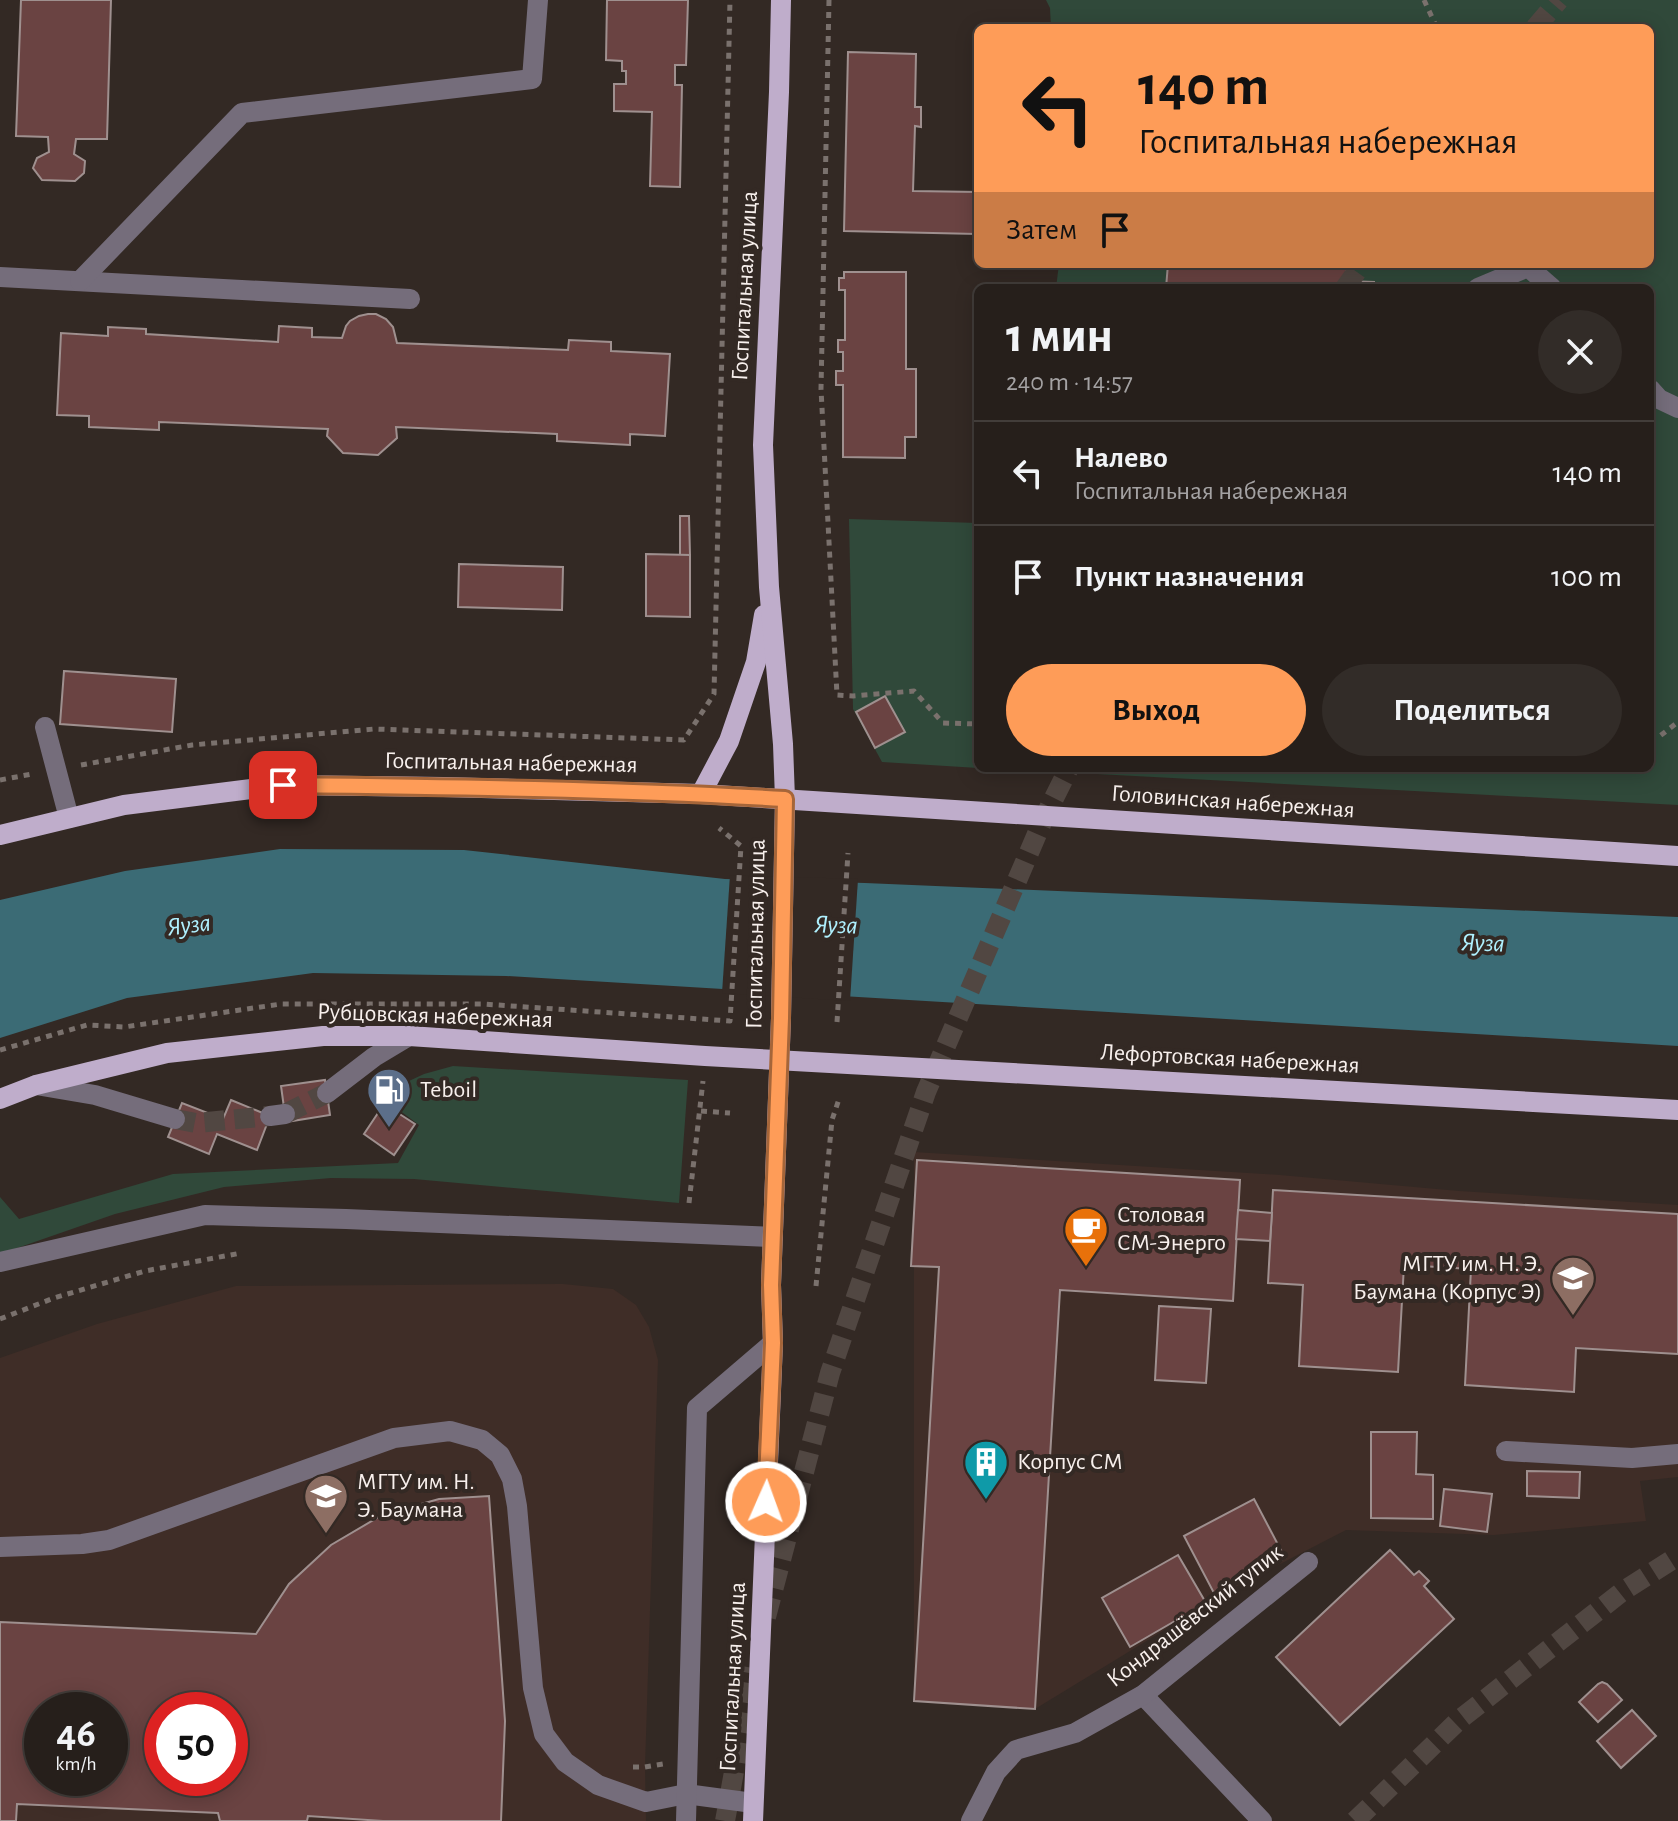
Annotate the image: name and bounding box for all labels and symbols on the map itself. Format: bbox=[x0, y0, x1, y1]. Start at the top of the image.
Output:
street label: Госпитальная улица bbox=[728, 190, 762, 382]
street label: Госпитальная набережная bbox=[384, 749, 638, 777]
pin bbox=[249, 751, 317, 819]
street label: Головинская набережная bbox=[1110, 782, 1356, 822]
street label: Госпитальная улица bbox=[742, 839, 770, 1029]
water label: Яуза bbox=[166, 909, 212, 941]
water label: Яуза bbox=[814, 911, 858, 939]
water label: Яуза bbox=[1461, 929, 1505, 957]
street label: Рубцовская набережная bbox=[317, 1000, 553, 1032]
street label: Лефортовская набережная bbox=[1100, 1040, 1360, 1078]
fuel station icon: Teboil bbox=[365, 1066, 413, 1129]
place label: Teboil bbox=[420, 1078, 477, 1102]
place label: Столовая СМ-Энерго bbox=[1117, 1203, 1226, 1255]
cafe icon: Столовая СМ-Энерго bbox=[1062, 1205, 1110, 1268]
place label: МГТУ им. Н. Э. Баумана (Корпус Э) bbox=[1353, 1252, 1542, 1304]
school or university icon: МГТУ им. Н. Э. Баумана (Корпус Э) bbox=[1549, 1254, 1597, 1317]
building icon: Корпус СМ bbox=[962, 1438, 1010, 1501]
place label: Корпус СМ bbox=[1017, 1450, 1123, 1474]
position arrow bbox=[724, 1460, 808, 1544]
place label: МГТУ им. Н. Э. Баумана bbox=[357, 1470, 475, 1522]
school or university icon: МГТУ им. Н. Э. Баумана bbox=[302, 1472, 350, 1535]
street label: Кондрашёвский тупик bbox=[1102, 1540, 1288, 1692]
street label: Госпитальная улица bbox=[716, 1581, 750, 1773]
speed limit sign: 50 bbox=[144, 1692, 248, 1796]

